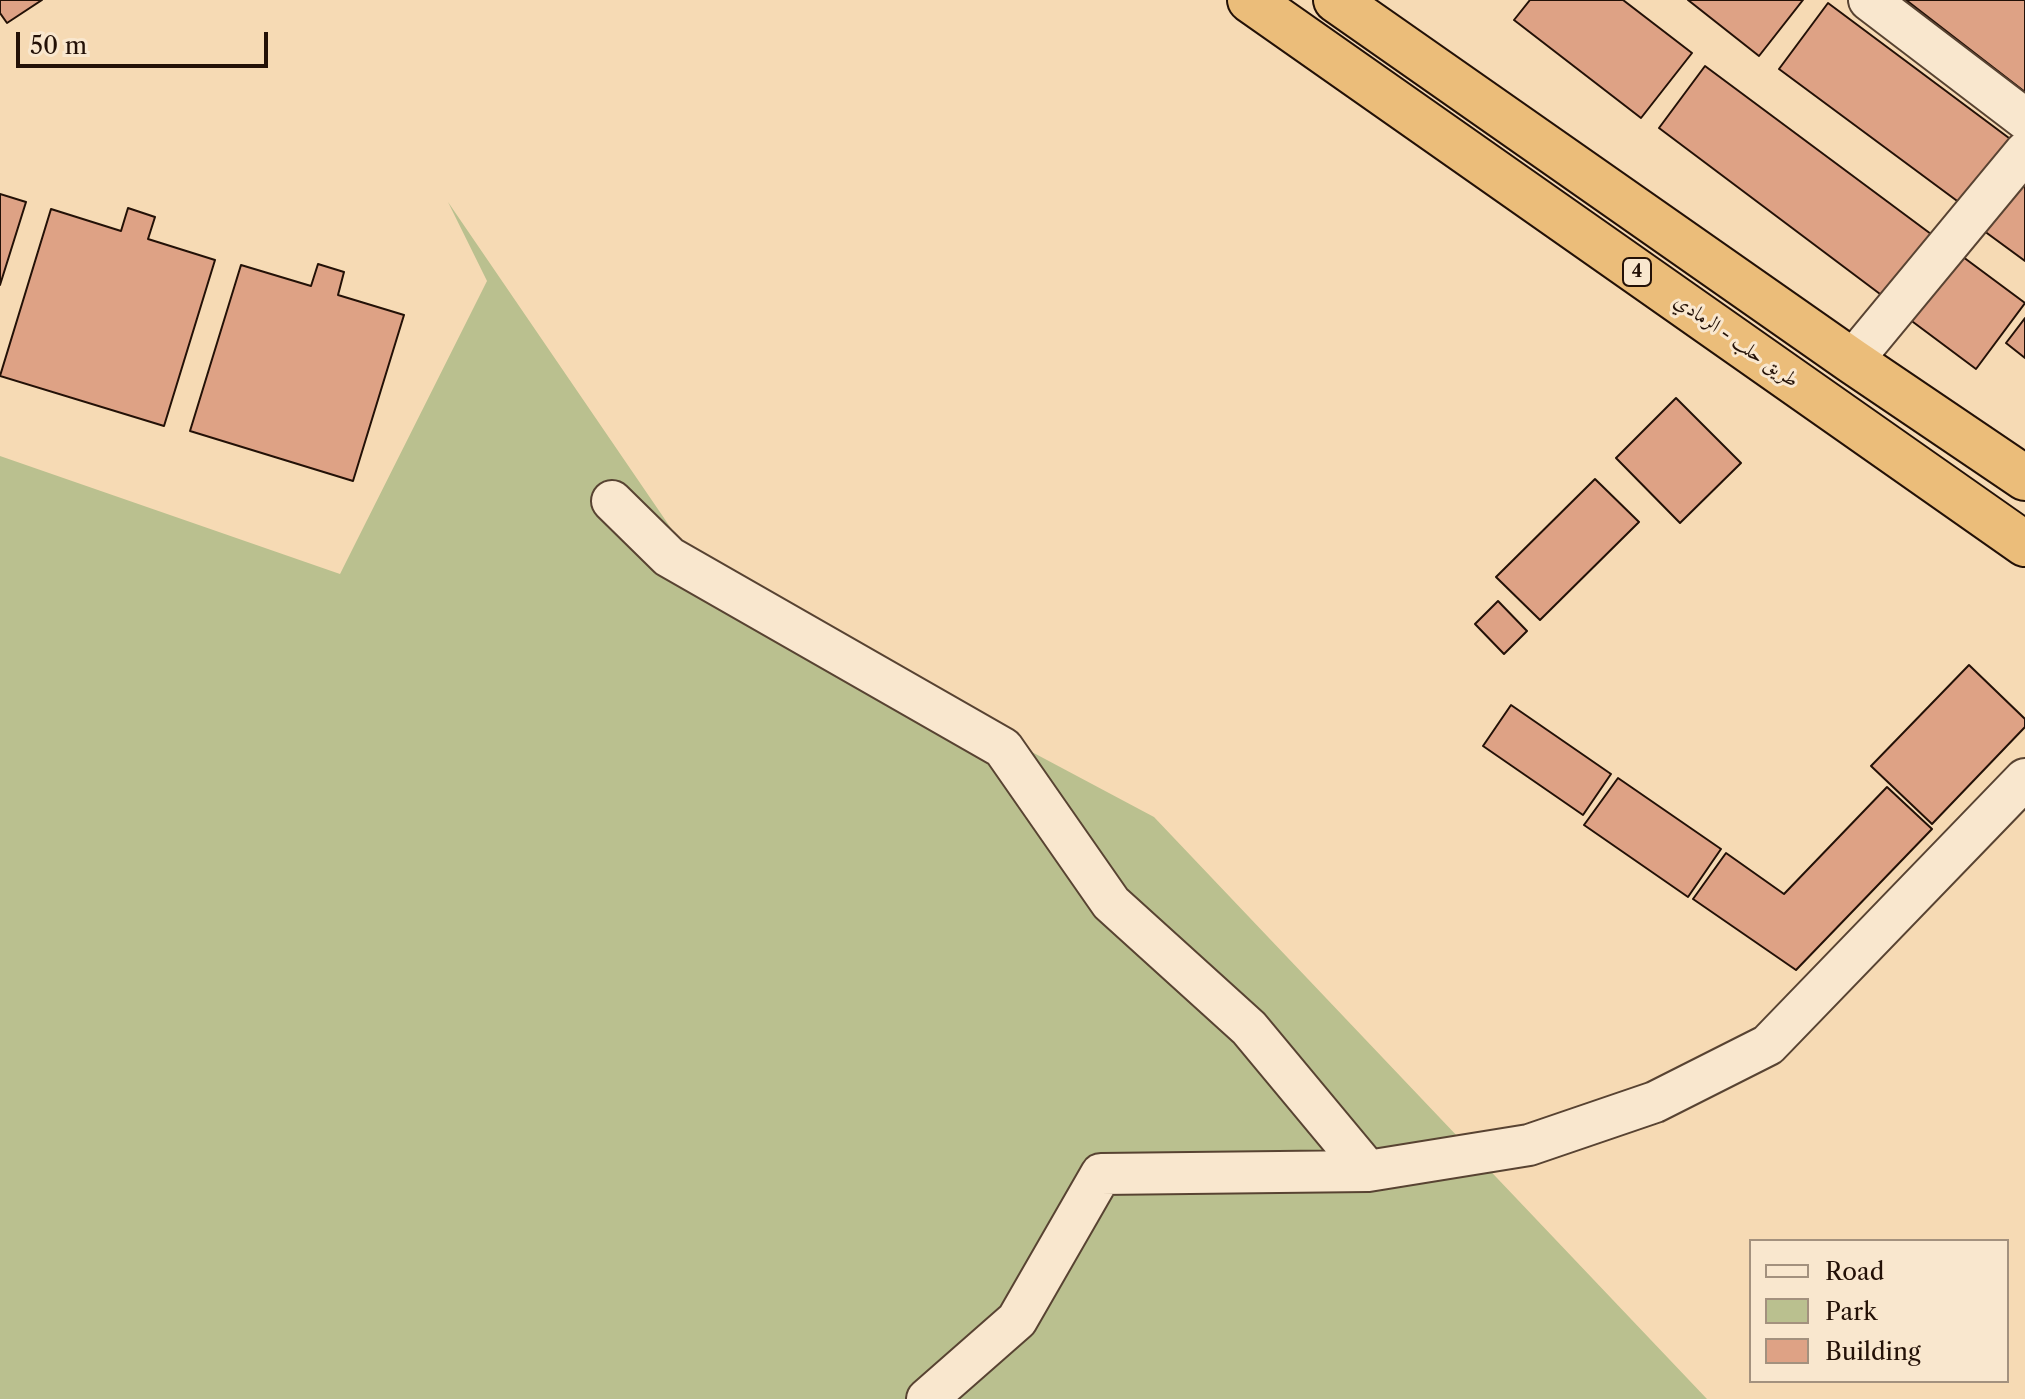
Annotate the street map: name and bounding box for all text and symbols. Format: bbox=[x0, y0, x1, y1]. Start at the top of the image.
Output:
scale bar bbox=[20, 16, 272, 66]
text: 50 m bbox=[30, 31, 87, 60]
road number: 4 bbox=[1623, 258, 1651, 286]
street label: طريق حلب - الرمادي bbox=[1669, 289, 1803, 393]
legend bbox=[1749, 1239, 2009, 1383]
text: Road bbox=[1825, 1257, 1884, 1286]
text: Park bbox=[1825, 1297, 1877, 1326]
text: Building bbox=[1825, 1337, 1921, 1366]

